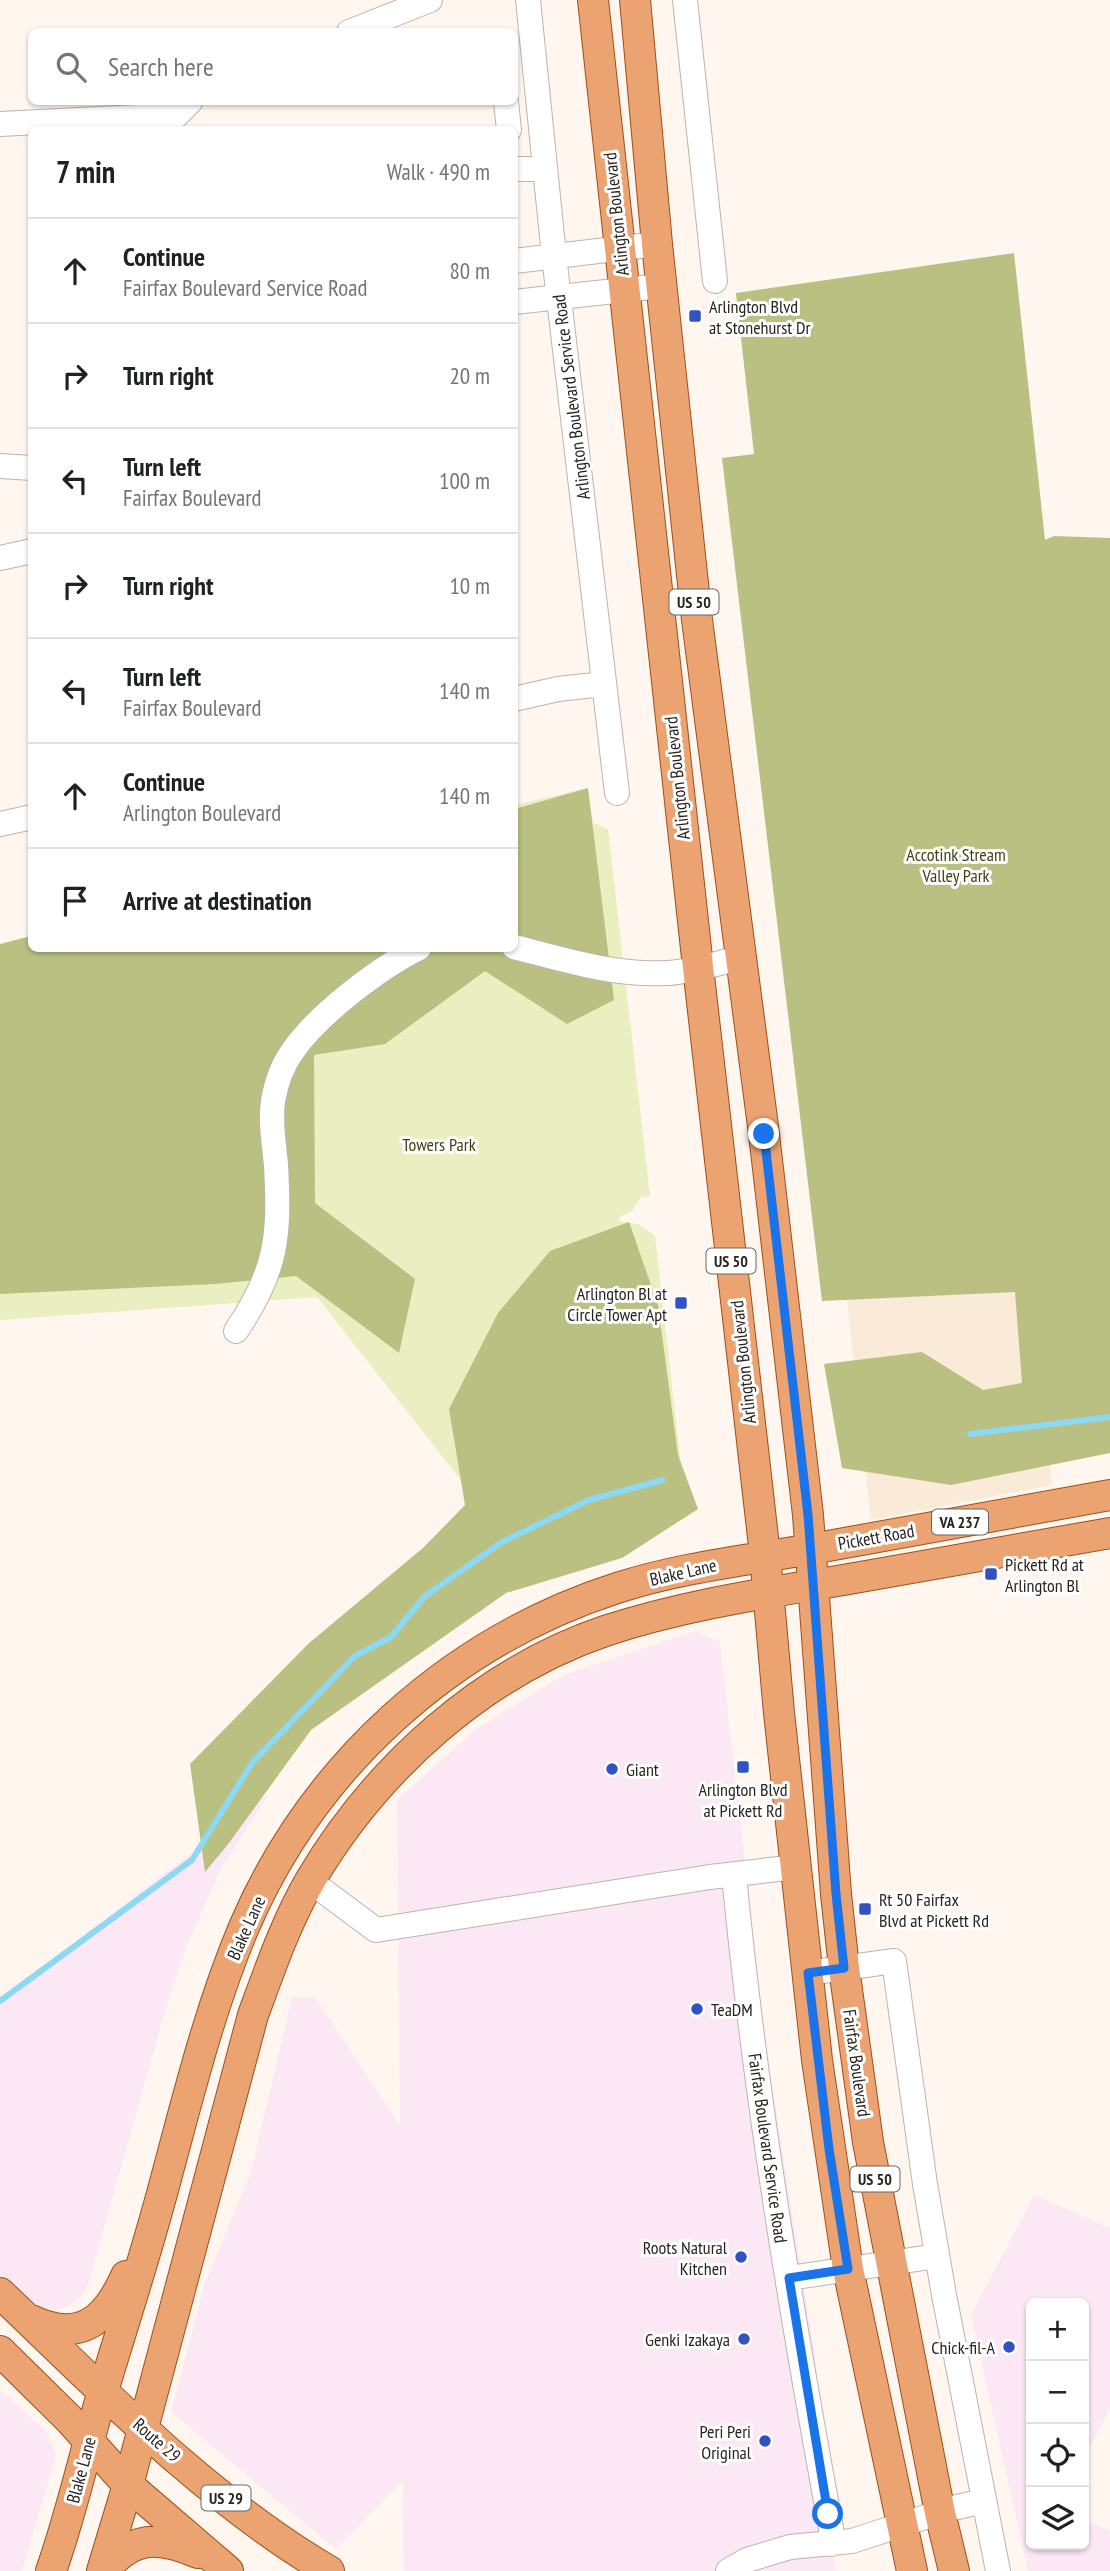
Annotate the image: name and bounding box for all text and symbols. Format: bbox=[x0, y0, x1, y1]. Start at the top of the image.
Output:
search box bbox=[28, 28, 518, 105]
icon: search bbox=[52, 48, 90, 86]
text: Search here bbox=[108, 50, 214, 83]
street label: Arlington Boulevard bbox=[598, 151, 634, 277]
text: 7 min bbox=[56, 152, 115, 191]
text: Walk · 490 m bbox=[387, 157, 490, 186]
text: Continue bbox=[123, 240, 205, 273]
icon: ahead bbox=[56, 252, 94, 290]
text: 80 m bbox=[449, 256, 490, 285]
text: Fairfax Boulevard Service Road bbox=[123, 273, 367, 302]
street label: Arlington Boulevard Service Road bbox=[547, 293, 595, 501]
place label: Arlington Blvd at Stonehurst Dr bbox=[709, 295, 811, 339]
marker: Arlington Blvd at Stonehurst Dr bbox=[687, 308, 703, 324]
icon: right bbox=[56, 357, 94, 395]
text: Turn right bbox=[123, 359, 214, 392]
text: 20 m bbox=[449, 361, 490, 390]
text: Turn left bbox=[123, 450, 201, 483]
icon: left bbox=[56, 462, 94, 500]
text: 100 m bbox=[439, 466, 490, 495]
text: Fairfax Boulevard bbox=[123, 483, 262, 512]
icon: right bbox=[56, 567, 94, 605]
text: Turn right bbox=[123, 569, 214, 602]
text: 10 m bbox=[449, 571, 490, 600]
road number: US 50 bbox=[670, 590, 718, 614]
text: Turn left bbox=[123, 660, 201, 693]
icon: left bbox=[56, 672, 94, 710]
text: 140 m bbox=[439, 676, 490, 705]
text: Fairfax Boulevard bbox=[123, 693, 262, 722]
street label: Arlington Boulevard bbox=[659, 715, 695, 841]
text: Continue bbox=[123, 765, 205, 798]
icon: ahead bbox=[56, 777, 94, 815]
text: 140 m bbox=[439, 781, 490, 810]
text: Arlington Boulevard bbox=[123, 798, 281, 827]
park label: Accotink Stream Valley Park bbox=[906, 843, 1006, 887]
icon: arrive bbox=[56, 882, 94, 920]
text: Arrive at destination bbox=[123, 884, 312, 917]
route end bbox=[748, 1118, 779, 1149]
park label: Towers Park bbox=[402, 1133, 476, 1156]
road number: US 50 bbox=[706, 1248, 756, 1274]
place label: Arlington Bl at Circle Tower Apt bbox=[567, 1282, 667, 1326]
marker: Arlington Bl at Circle Tower Apt bbox=[673, 1295, 689, 1311]
street label: Arlington Boulevard bbox=[725, 1299, 761, 1425]
road number: VA 237 bbox=[932, 1510, 988, 1534]
street label: Pickett Road bbox=[836, 1519, 916, 1555]
street label: Blake Lane bbox=[647, 1553, 719, 1591]
place label: Pickett Rd at Arlington Bl bbox=[1005, 1553, 1084, 1597]
marker: Pickett Rd at Arlington Bl bbox=[983, 1566, 999, 1582]
place label: Giant bbox=[626, 1758, 659, 1781]
marker: Arlington Blvd at Pickett Rd bbox=[735, 1759, 751, 1775]
marker: Giant bbox=[604, 1761, 620, 1777]
place label: Arlington Blvd at Pickett Rd bbox=[699, 1778, 787, 1822]
place label: Rt 50 Fairfax Blvd at Pickett Rd bbox=[879, 1888, 989, 1932]
street label: Blake Lane bbox=[222, 1892, 270, 1964]
marker: Rt 50 Fairfax Blvd at Pickett Rd bbox=[857, 1901, 873, 1917]
place label: TeaDM bbox=[711, 1998, 753, 2021]
marker: TeaDM bbox=[689, 2001, 705, 2017]
street label: Fairfax Boulevard bbox=[838, 2008, 876, 2118]
street label: Fairfax Boulevard Service Road bbox=[743, 2052, 793, 2244]
road number: US 50 bbox=[850, 2166, 900, 2192]
place label: Roots Natural Kitchen bbox=[643, 2236, 728, 2280]
marker: Roots Natural Kitchen bbox=[733, 2249, 749, 2265]
map controls bbox=[1026, 2298, 1089, 2550]
button: + bbox=[1026, 2298, 1089, 2361]
place label: Genki Izakaya bbox=[645, 2328, 730, 2351]
marker: Genki Izakaya bbox=[736, 2331, 752, 2347]
place label: Chick-fil-A bbox=[931, 2336, 995, 2359]
marker: Chick-fil-A bbox=[1001, 2339, 1017, 2355]
button: − bbox=[1026, 2361, 1089, 2424]
street label: Route 29 bbox=[128, 2413, 186, 2467]
place label: Peri Peri Original bbox=[699, 2420, 752, 2464]
button: locate bbox=[1026, 2424, 1089, 2487]
marker: Peri Peri Original bbox=[757, 2433, 773, 2449]
street label: Blake Lane bbox=[61, 2434, 101, 2506]
road number: US 29 bbox=[202, 2486, 250, 2510]
button: layers bbox=[1026, 2487, 1089, 2550]
route start bbox=[812, 2498, 843, 2529]

